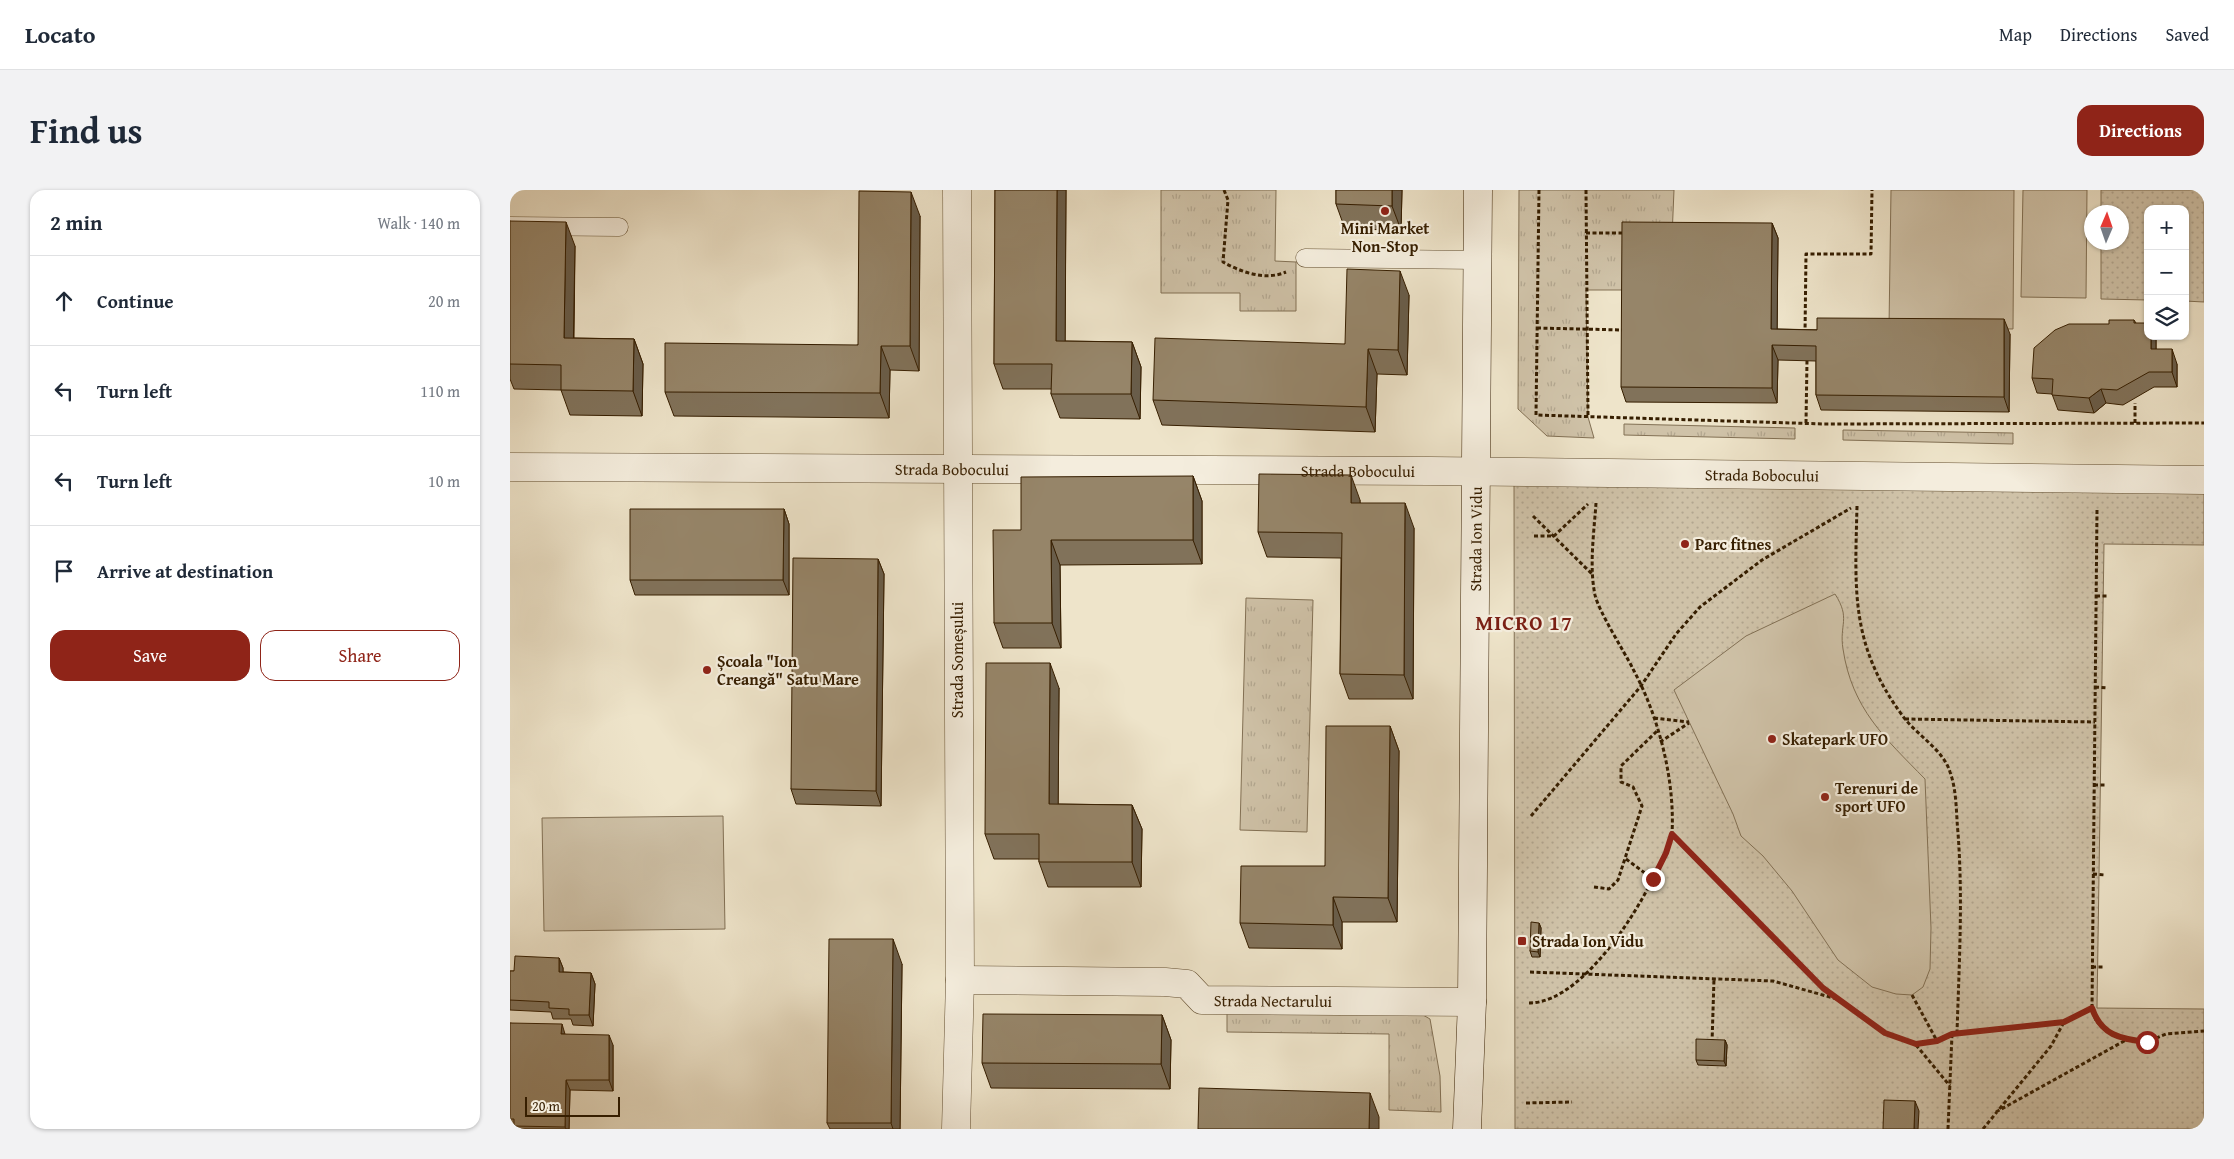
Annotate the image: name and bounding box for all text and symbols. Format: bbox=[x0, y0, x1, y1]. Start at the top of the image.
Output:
text: Locato bbox=[25, 17, 96, 52]
text: Map bbox=[1999, 21, 2032, 48]
text: Directions bbox=[2060, 21, 2137, 48]
text: Saved bbox=[2165, 21, 2209, 48]
text: Find us bbox=[30, 105, 143, 156]
button: Directions bbox=[2077, 105, 2204, 156]
marker: Mini Market Non-Stop bbox=[1379, 205, 1391, 217]
north arrow bbox=[2084, 205, 2129, 250]
map controls bbox=[2144, 205, 2189, 340]
button: + bbox=[2144, 205, 2189, 250]
text: 2 min bbox=[50, 207, 102, 238]
text: Walk · 140 m bbox=[377, 211, 460, 235]
place label: Mini Market Non-Stop bbox=[1341, 216, 1429, 258]
button: − bbox=[2144, 250, 2189, 295]
icon: ahead bbox=[50, 287, 78, 315]
text: Continue bbox=[97, 287, 174, 315]
text: 20 m bbox=[428, 289, 460, 313]
button: layers bbox=[2144, 295, 2189, 340]
icon: left bbox=[50, 377, 78, 405]
text: Turn left bbox=[97, 377, 172, 405]
text: 110 m bbox=[420, 379, 460, 403]
street label: Strada Bobocului bbox=[895, 457, 1010, 481]
street label: Strada Bobocului bbox=[1301, 458, 1416, 483]
street label: Strada Bobocului bbox=[1705, 462, 1820, 488]
icon: left bbox=[50, 467, 78, 495]
text: Turn left bbox=[97, 467, 172, 495]
text: 10 m bbox=[428, 469, 460, 493]
street label: Strada Ion Vidu bbox=[1463, 486, 1488, 592]
place label: Parc fitnes bbox=[1695, 532, 1771, 556]
marker: Parc fitnes bbox=[1679, 538, 1691, 550]
icon: arrive bbox=[50, 557, 78, 585]
text: Arrive at destination bbox=[97, 557, 273, 585]
street label: Strada Someșului bbox=[945, 601, 969, 718]
district label: MICRO 17 bbox=[1475, 607, 1573, 638]
button: Save bbox=[50, 630, 250, 681]
button: Share bbox=[260, 630, 460, 681]
place label: Școala "Ion Creangă" Satu Mare bbox=[717, 649, 859, 691]
marker: Școala "Ion Creangă" Satu Mare bbox=[701, 664, 713, 676]
place label: Skatepark UFO bbox=[1782, 727, 1888, 751]
marker: Skatepark UFO bbox=[1766, 733, 1778, 745]
place label: Terenuri de sport UFO bbox=[1835, 776, 1918, 818]
marker: Terenuri de sport UFO bbox=[1819, 791, 1831, 803]
route end bbox=[1642, 868, 1665, 891]
place label: Strada Ion Vidu bbox=[1532, 929, 1644, 953]
marker: Strada Ion Vidu bbox=[1516, 935, 1528, 947]
street label: Strada Nectarului bbox=[1214, 988, 1333, 1013]
route start bbox=[2136, 1031, 2159, 1054]
scale bar bbox=[525, 1094, 620, 1117]
text: 20 m bbox=[532, 1096, 560, 1116]

